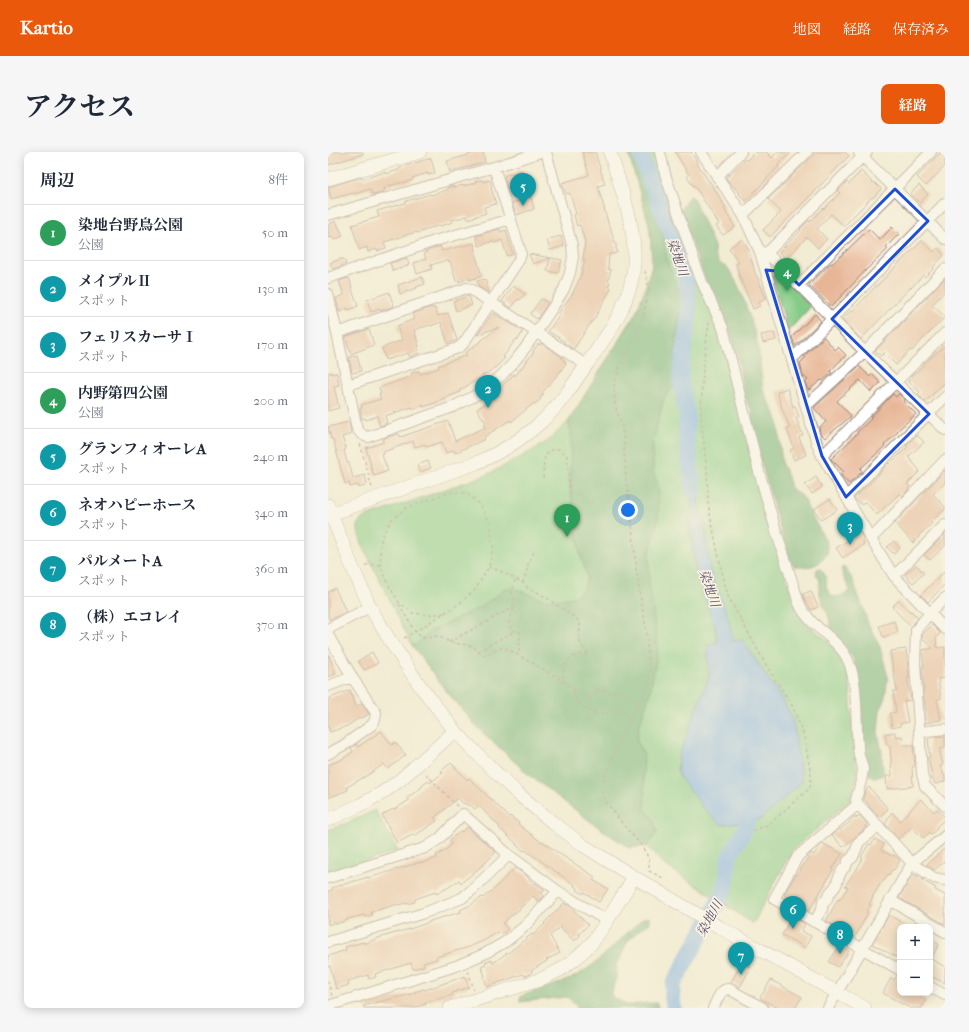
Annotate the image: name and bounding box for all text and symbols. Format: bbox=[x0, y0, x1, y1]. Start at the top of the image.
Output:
text: Kartio bbox=[20, 17, 73, 39]
text: 地図 bbox=[793, 21, 821, 38]
text: 経路 bbox=[843, 21, 871, 38]
text: 保存済み bbox=[893, 21, 949, 38]
button: 経路 bbox=[881, 84, 945, 124]
text: アクセス bbox=[24, 90, 135, 123]
text: 周辺 bbox=[40, 170, 74, 190]
text: 8件 bbox=[268, 172, 288, 187]
pin: 5 bbox=[510, 173, 536, 206]
text: 染地台野鳥公園 bbox=[78, 216, 183, 234]
text: 1 bbox=[51, 225, 55, 240]
text: 50 m bbox=[262, 225, 288, 240]
water label: 染地川 bbox=[664, 236, 692, 280]
text: 公園 bbox=[78, 237, 104, 252]
pin: 4 bbox=[774, 258, 800, 291]
text: メイプルⅡ bbox=[78, 272, 152, 290]
text: 2 bbox=[50, 281, 56, 296]
text: 130 m bbox=[257, 281, 288, 296]
text: スポット bbox=[78, 293, 130, 308]
text: フェリスカーサⅠ bbox=[78, 328, 197, 346]
text: 3 bbox=[50, 337, 56, 352]
text: 170 m bbox=[256, 337, 288, 352]
text: スポット bbox=[78, 349, 130, 364]
pin: 2 bbox=[475, 375, 501, 408]
text: 内野第四公園 bbox=[78, 384, 168, 402]
text: 4 bbox=[49, 393, 57, 408]
text: 200 m bbox=[253, 393, 288, 408]
text: 公園 bbox=[78, 405, 104, 420]
text: グランフィオーレA bbox=[78, 440, 206, 458]
text: 5 bbox=[50, 449, 56, 464]
text: 240 m bbox=[253, 449, 288, 464]
text: スポット bbox=[78, 461, 130, 476]
text: ネオハピーホース bbox=[78, 496, 196, 514]
your location bbox=[618, 500, 638, 520]
pin: 1 bbox=[554, 504, 580, 537]
text: 6 bbox=[49, 505, 57, 520]
text: 340 m bbox=[254, 505, 288, 520]
pin: 3 bbox=[837, 512, 863, 545]
text: スポット bbox=[78, 517, 130, 532]
text: パルメートA bbox=[78, 552, 162, 570]
text: 7 bbox=[50, 561, 56, 576]
text: 360 m bbox=[255, 561, 288, 576]
water label: 染地川 bbox=[696, 567, 724, 611]
text: スポット bbox=[78, 573, 130, 588]
text: （株）エコレイ bbox=[78, 608, 182, 626]
text: 8 bbox=[50, 617, 56, 632]
text: 370 m bbox=[256, 617, 288, 632]
text: スポット bbox=[78, 629, 130, 644]
water label: 染地川 bbox=[693, 896, 726, 939]
pin: 6 bbox=[780, 896, 806, 929]
pin: 8 bbox=[827, 921, 853, 954]
map controls bbox=[897, 924, 933, 996]
button: + bbox=[897, 924, 933, 960]
pin: 7 bbox=[728, 942, 754, 975]
button: − bbox=[897, 960, 933, 996]

